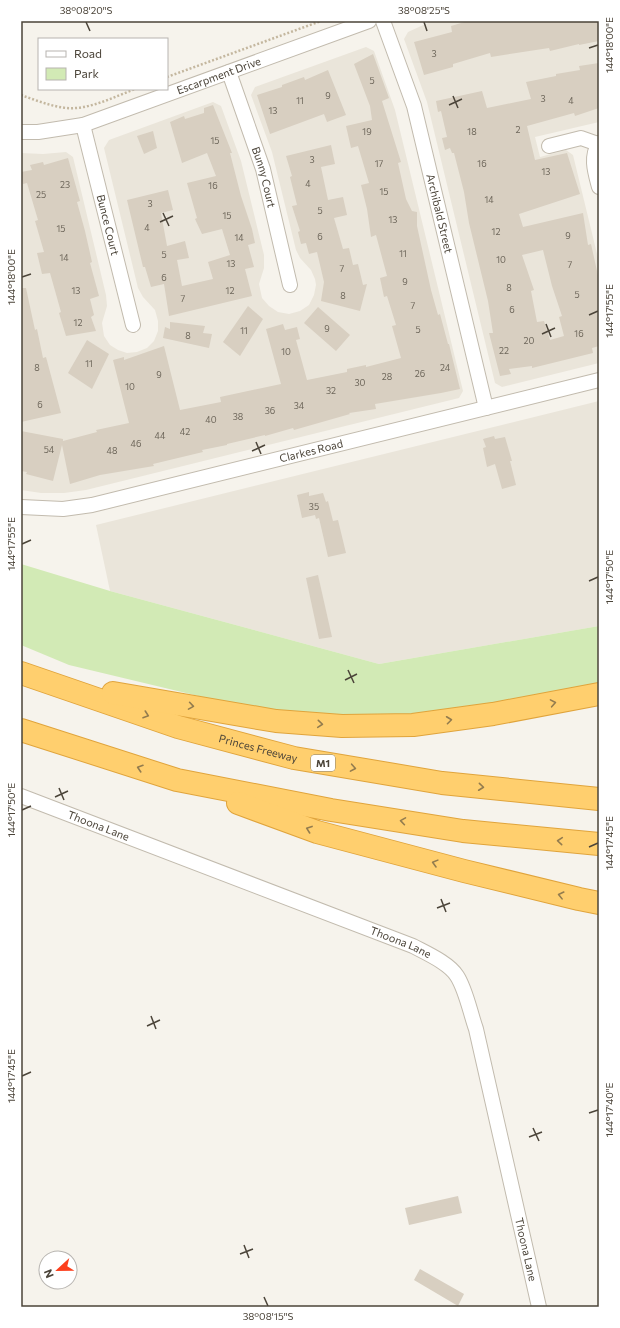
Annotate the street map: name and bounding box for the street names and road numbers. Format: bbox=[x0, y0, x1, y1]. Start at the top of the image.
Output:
street label: Escarpment Drive bbox=[175, 54, 263, 96]
street label: Bunny Court bbox=[250, 145, 279, 209]
street label: Archibald Street bbox=[424, 172, 456, 255]
street label: Bunce Court bbox=[95, 193, 122, 257]
street label: Clarkes Road bbox=[278, 436, 344, 465]
street label: Princes Freeway bbox=[218, 731, 299, 765]
road number: M1 bbox=[311, 755, 335, 771]
street label: Thoona Lane bbox=[66, 808, 132, 843]
street label: Thoona Lane bbox=[369, 923, 434, 960]
street label: Thoona Lane bbox=[513, 1216, 540, 1283]

